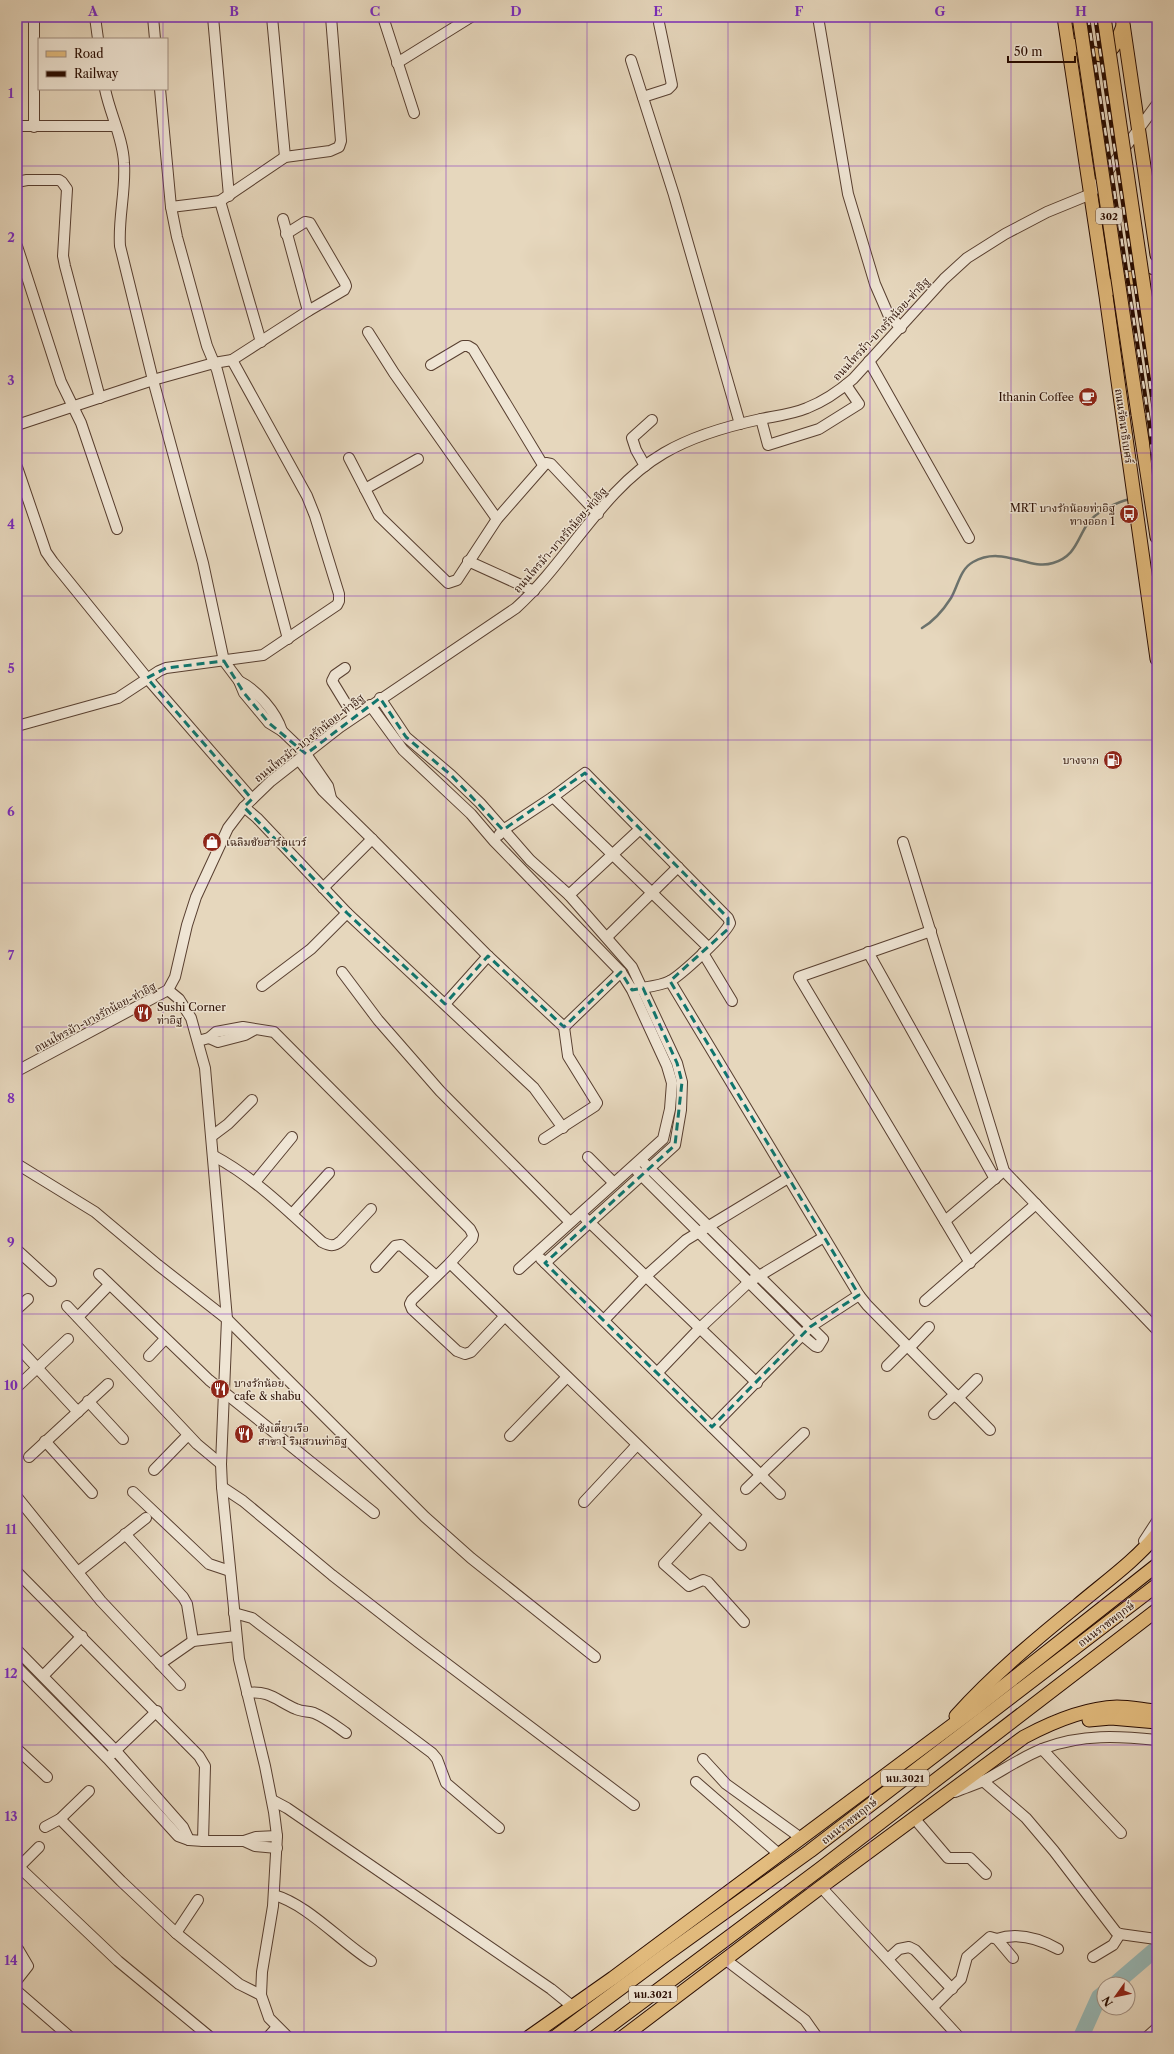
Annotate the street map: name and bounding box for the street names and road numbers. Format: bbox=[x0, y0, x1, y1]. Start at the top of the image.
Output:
road number: 302 bbox=[1096, 208, 1122, 224]
street label: ถนนไทรม้า-บางรักน้อย-ท่าอิฐ bbox=[830, 274, 933, 383]
street label: ถนนรัตนาธิเบศร์ bbox=[1112, 388, 1136, 465]
street label: ถนนไทรม้า-บางรักน้อย-ท่าอิฐ bbox=[510, 484, 610, 596]
street label: ถนนไทรม้า-บางรักน้อย-ท่าอิฐ bbox=[251, 690, 367, 785]
street label: ถนนไทรม้า-บางรักน้อย-ท่าอิฐ bbox=[32, 979, 159, 1055]
street label: ถนนราชพฤกษ์ bbox=[1075, 1598, 1137, 1650]
road number: นบ.3021 bbox=[881, 1770, 929, 1786]
street label: ถนนราชพฤกษ์ bbox=[818, 1794, 880, 1847]
road number: นบ.3021 bbox=[629, 1986, 677, 2002]

